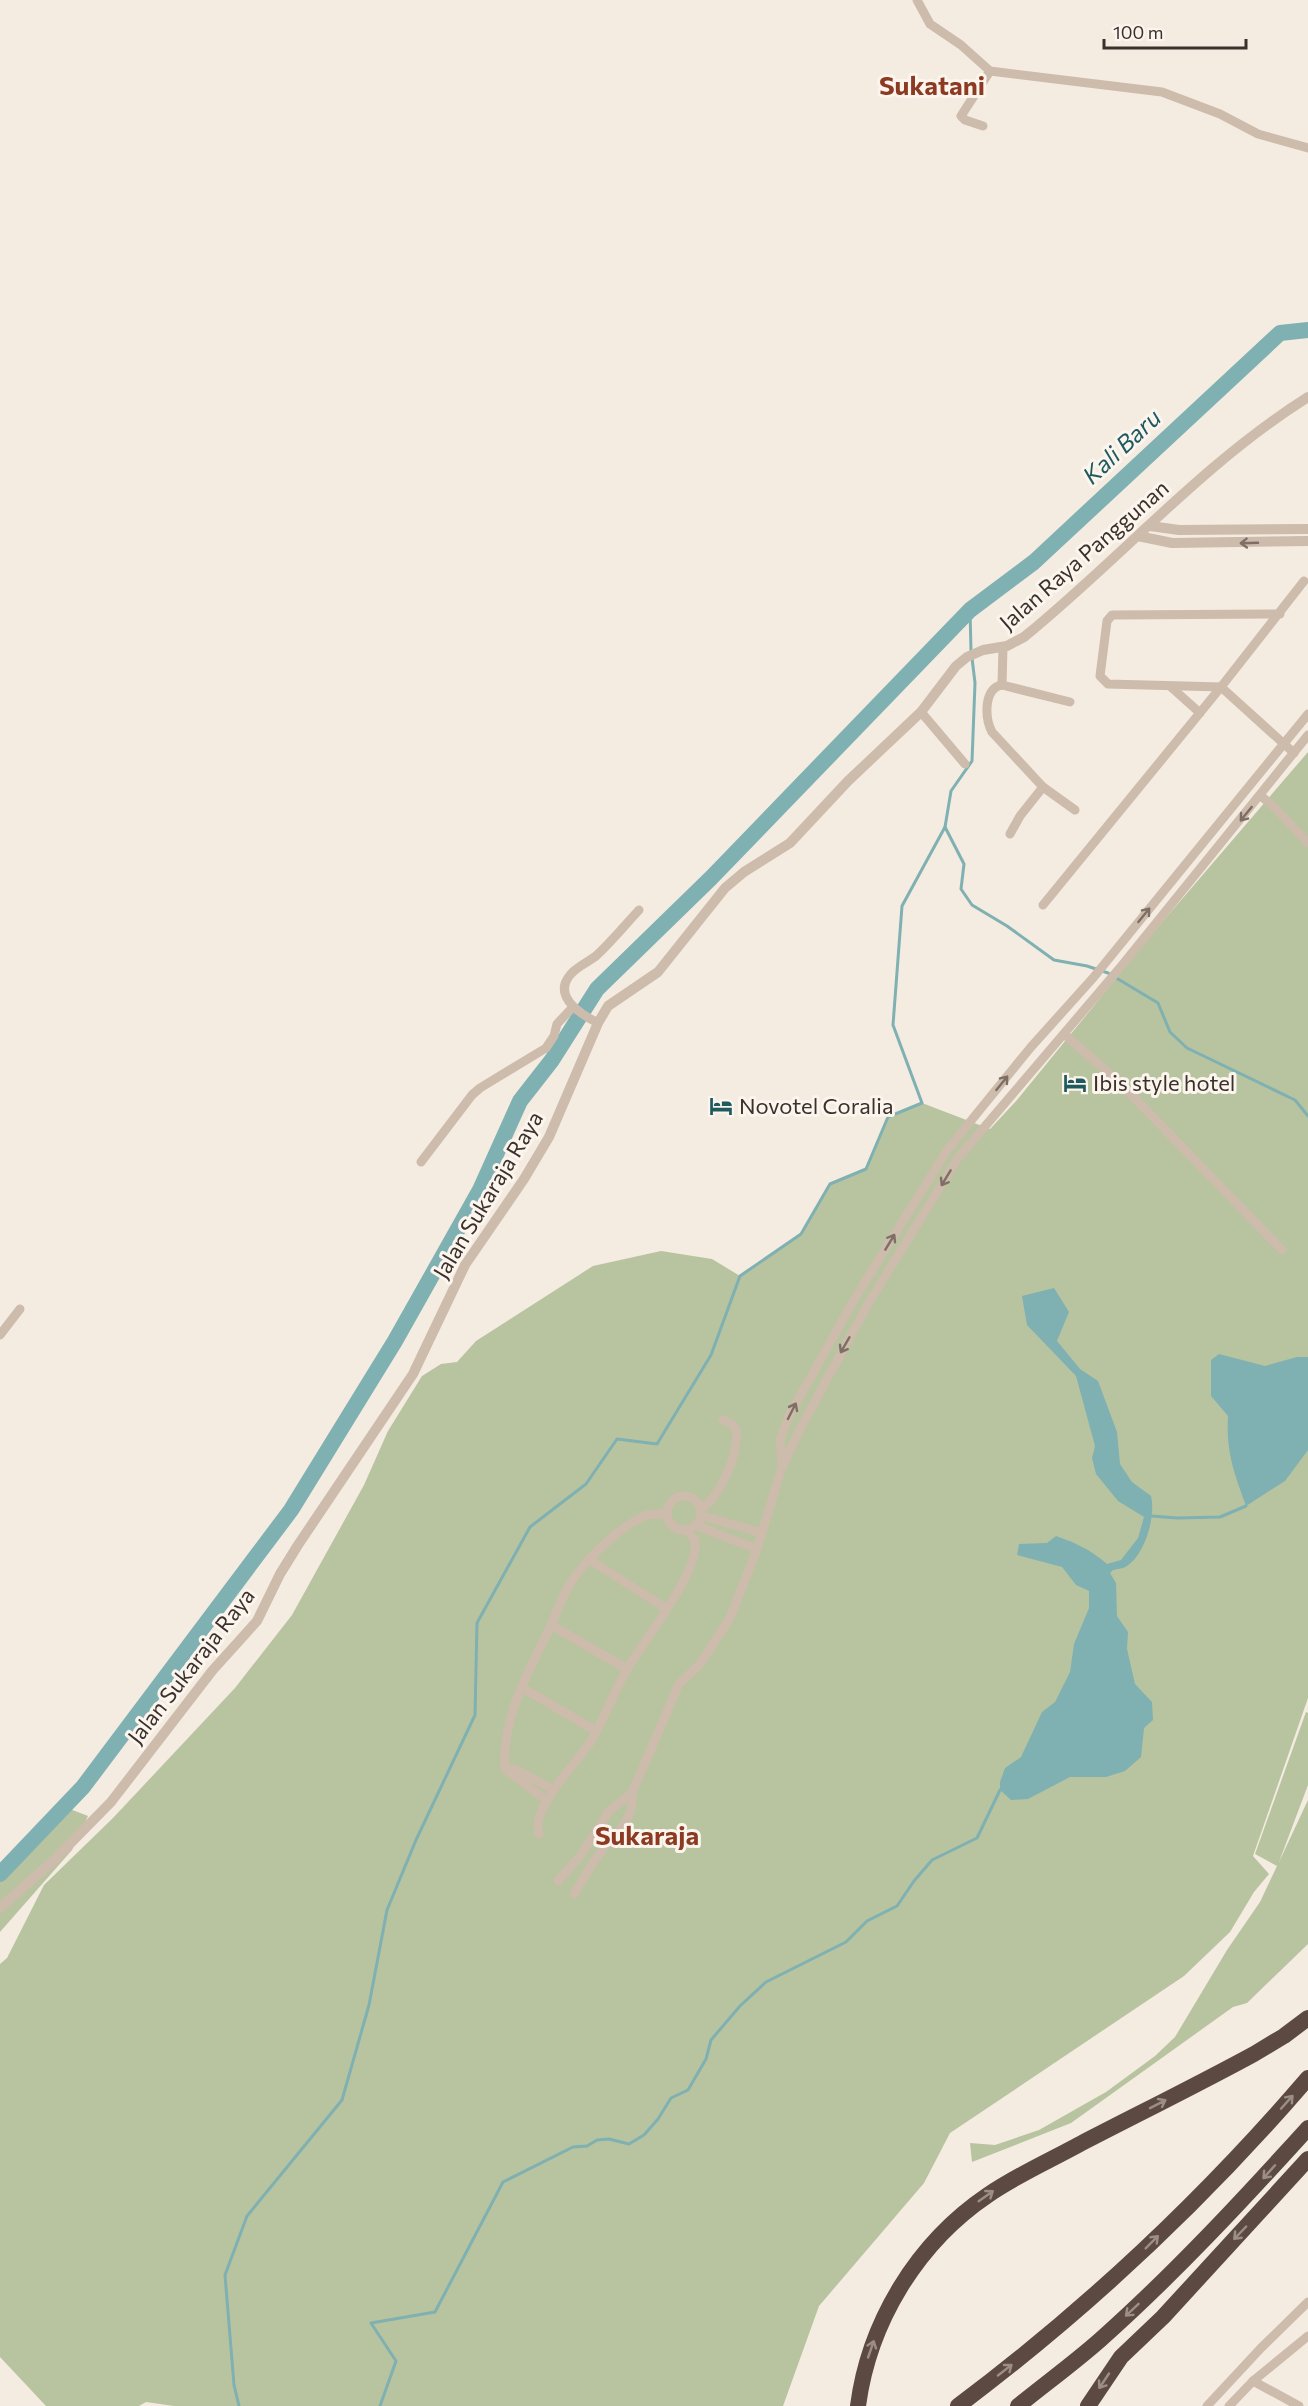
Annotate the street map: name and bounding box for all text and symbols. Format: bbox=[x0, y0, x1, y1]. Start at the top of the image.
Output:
scale bar bbox=[1104, 12, 1246, 50]
text: 100 m bbox=[1113, 21, 1163, 43]
district label: Sukatani bbox=[879, 69, 985, 100]
water label: Kali Baru bbox=[1076, 402, 1166, 489]
street label: Jalan Raya Panggunan bbox=[994, 474, 1174, 635]
one-way arrow bbox=[1240, 537, 1260, 549]
one-way arrow bbox=[1239, 806, 1253, 821]
one-way arrow bbox=[1138, 907, 1151, 923]
place label: Ibis style hotel bbox=[1093, 1069, 1235, 1096]
hotel icon: Ibis style hotel bbox=[1062, 1070, 1088, 1096]
one-way arrow bbox=[995, 1075, 1008, 1091]
place label: Novotel Coralia bbox=[739, 1092, 894, 1119]
hotel icon: Novotel Coralia bbox=[708, 1093, 734, 1119]
street label: Jalan Sukaraja Raya bbox=[427, 1106, 548, 1283]
one-way arrow bbox=[940, 1169, 952, 1186]
one-way arrow bbox=[885, 1234, 897, 1251]
one-way arrow bbox=[839, 1335, 850, 1353]
one-way arrow bbox=[787, 1402, 799, 1420]
street label: Jalan Sukaraja Raya bbox=[121, 1582, 260, 1749]
district label: Sukaraja bbox=[595, 1819, 699, 1850]
one-way arrow bbox=[1280, 2095, 1294, 2110]
one-way arrow bbox=[1148, 2098, 1166, 2109]
one-way arrow bbox=[1262, 2164, 1276, 2179]
one-way arrow bbox=[978, 2190, 994, 2202]
one-way arrow bbox=[1233, 2225, 1247, 2240]
one-way arrow bbox=[1144, 2235, 1159, 2250]
one-way arrow bbox=[1124, 2303, 1139, 2318]
one-way arrow bbox=[867, 2340, 878, 2359]
one-way arrow bbox=[996, 2364, 1012, 2377]
one-way arrow bbox=[1098, 2372, 1110, 2388]

